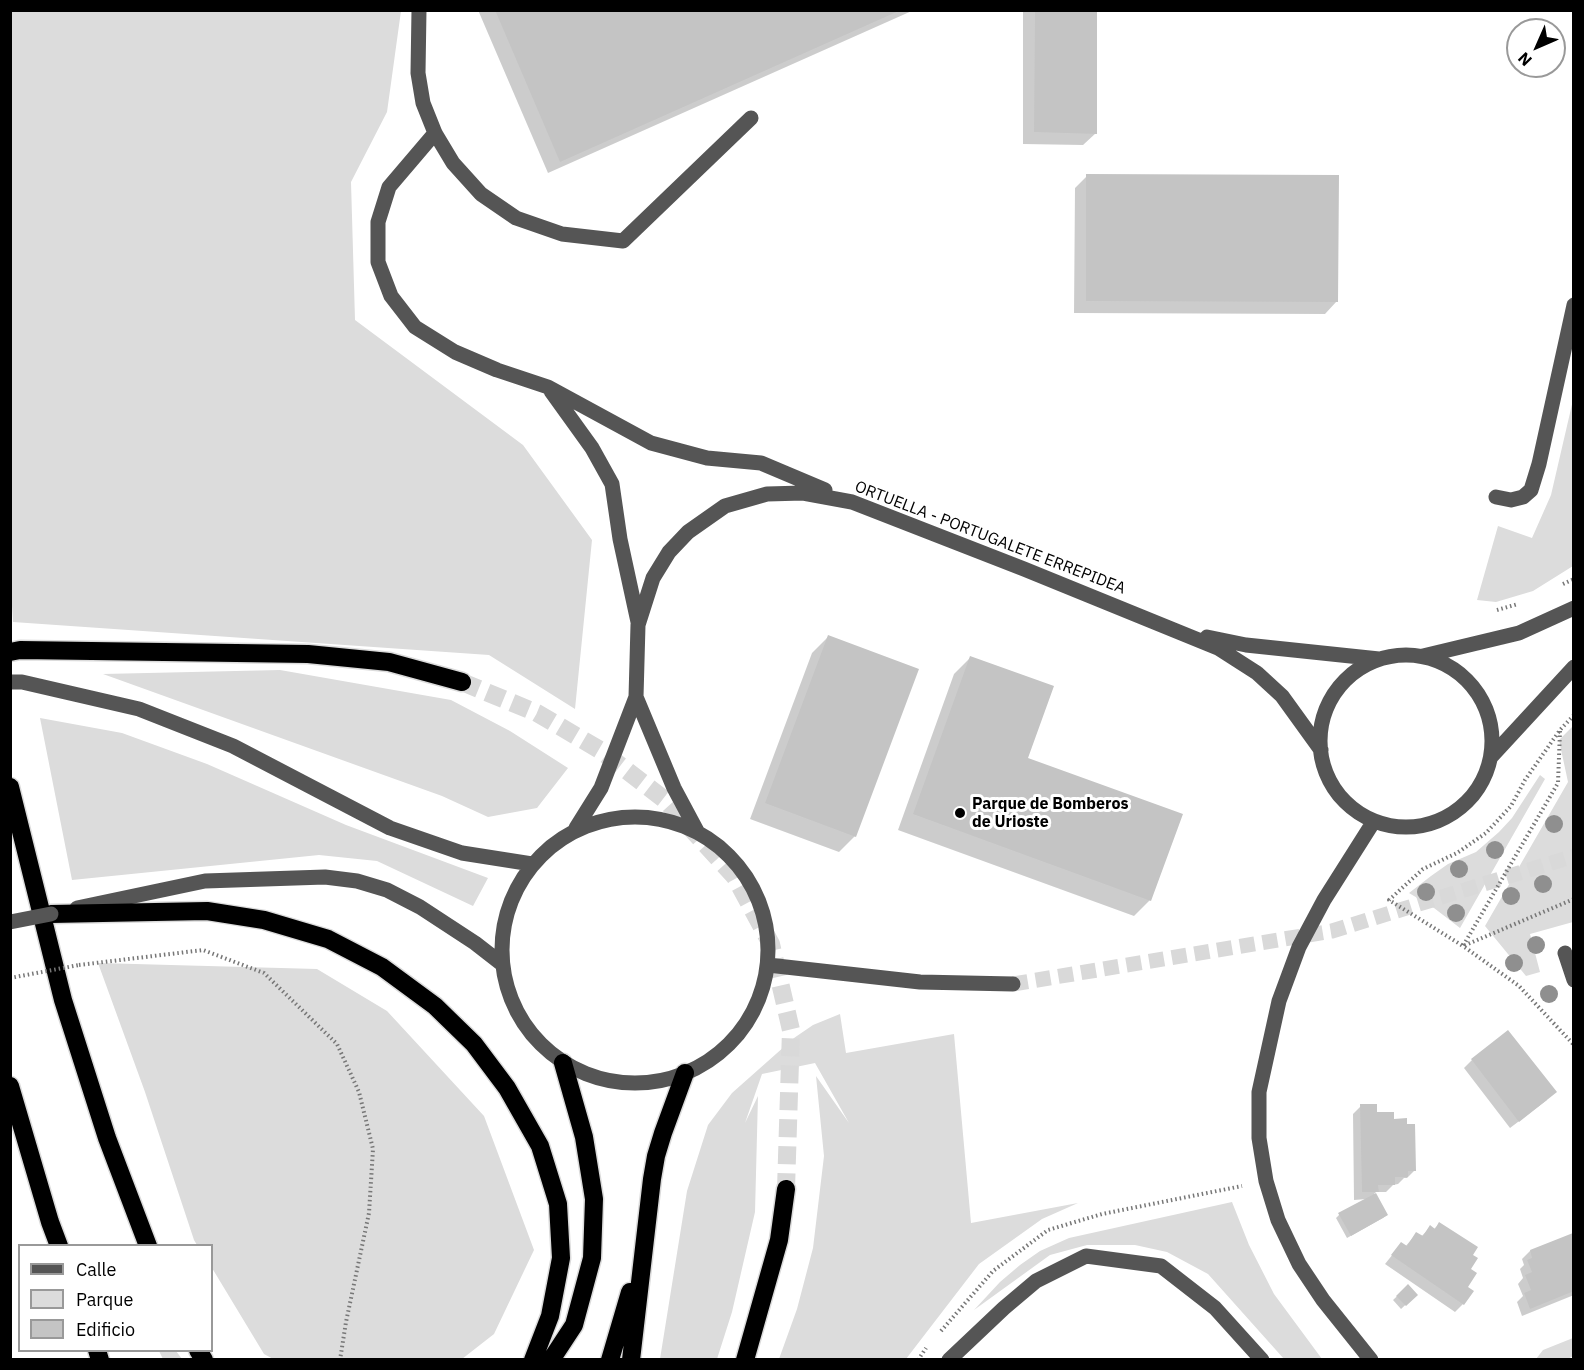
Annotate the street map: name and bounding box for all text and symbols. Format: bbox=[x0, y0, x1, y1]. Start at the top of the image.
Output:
north arrow bbox=[1506, 18, 1566, 78]
text: N bbox=[1514, 48, 1536, 70]
street label: ORTUELLA - PORTUGALETE ERREPIDEA bbox=[852, 477, 1128, 599]
place label: Parque de Bomberos de Urioste bbox=[972, 794, 1128, 832]
marker: Parque de Bomberos de Urioste bbox=[953, 806, 967, 820]
legend bbox=[18, 1244, 213, 1352]
text: Calle bbox=[76, 1258, 116, 1281]
text: Parque bbox=[76, 1288, 133, 1311]
text: Edificio bbox=[76, 1318, 135, 1341]

